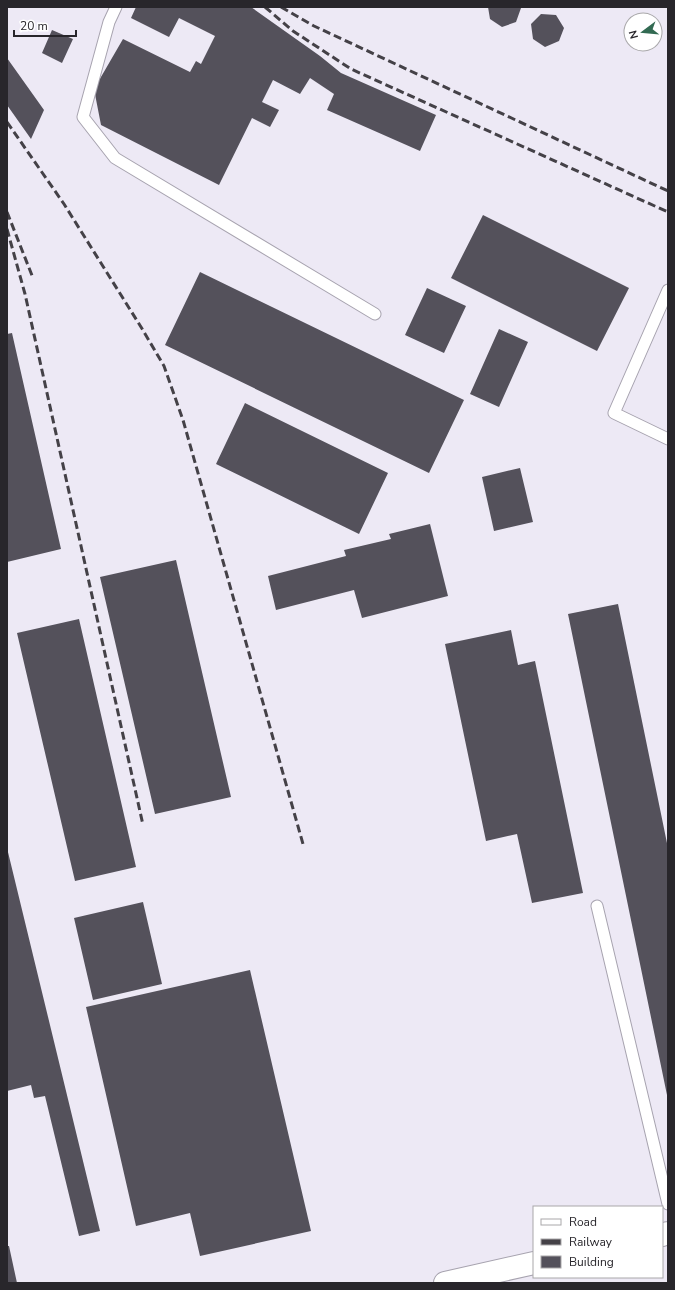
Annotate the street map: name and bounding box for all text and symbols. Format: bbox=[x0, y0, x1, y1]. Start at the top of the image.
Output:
scale bar bbox=[14, 12, 76, 38]
north arrow bbox=[623, 12, 663, 52]
text: 20 m bbox=[20, 18, 48, 34]
text: N bbox=[626, 29, 642, 41]
legend bbox=[533, 1206, 663, 1278]
text: Road bbox=[569, 1214, 597, 1230]
text: Railway bbox=[569, 1234, 613, 1250]
text: Building bbox=[569, 1254, 614, 1270]

